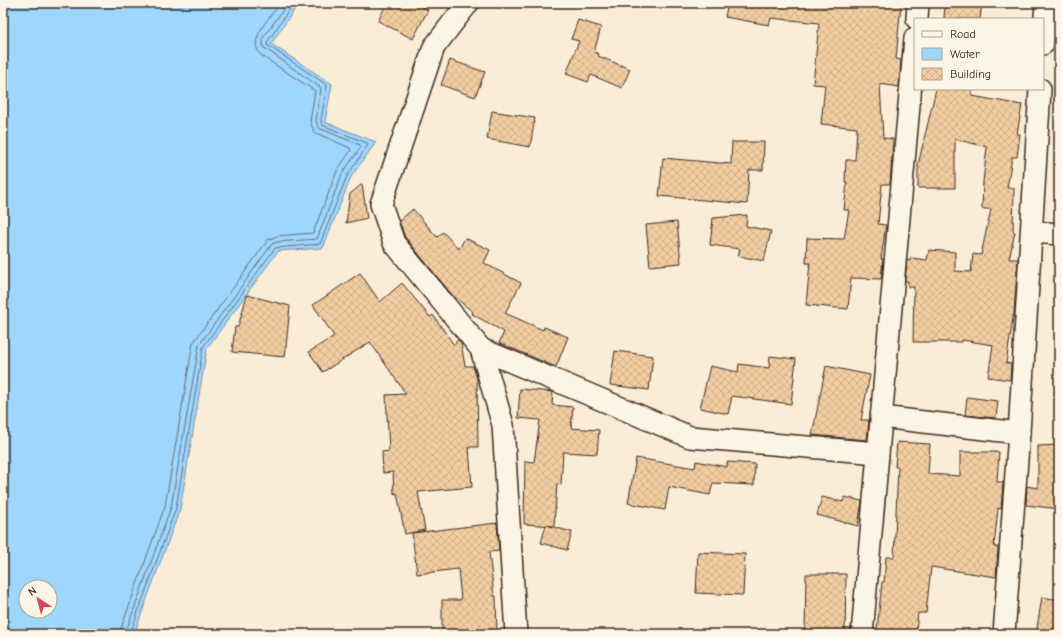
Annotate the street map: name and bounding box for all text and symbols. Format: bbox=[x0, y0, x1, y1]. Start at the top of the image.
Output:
legend bbox=[914, 18, 1044, 90]
text: Road bbox=[950, 27, 976, 41]
text: Water bbox=[950, 47, 980, 61]
text: Building bbox=[950, 67, 991, 81]
north arrow bbox=[18, 579, 58, 619]
text: N bbox=[26, 584, 39, 599]

